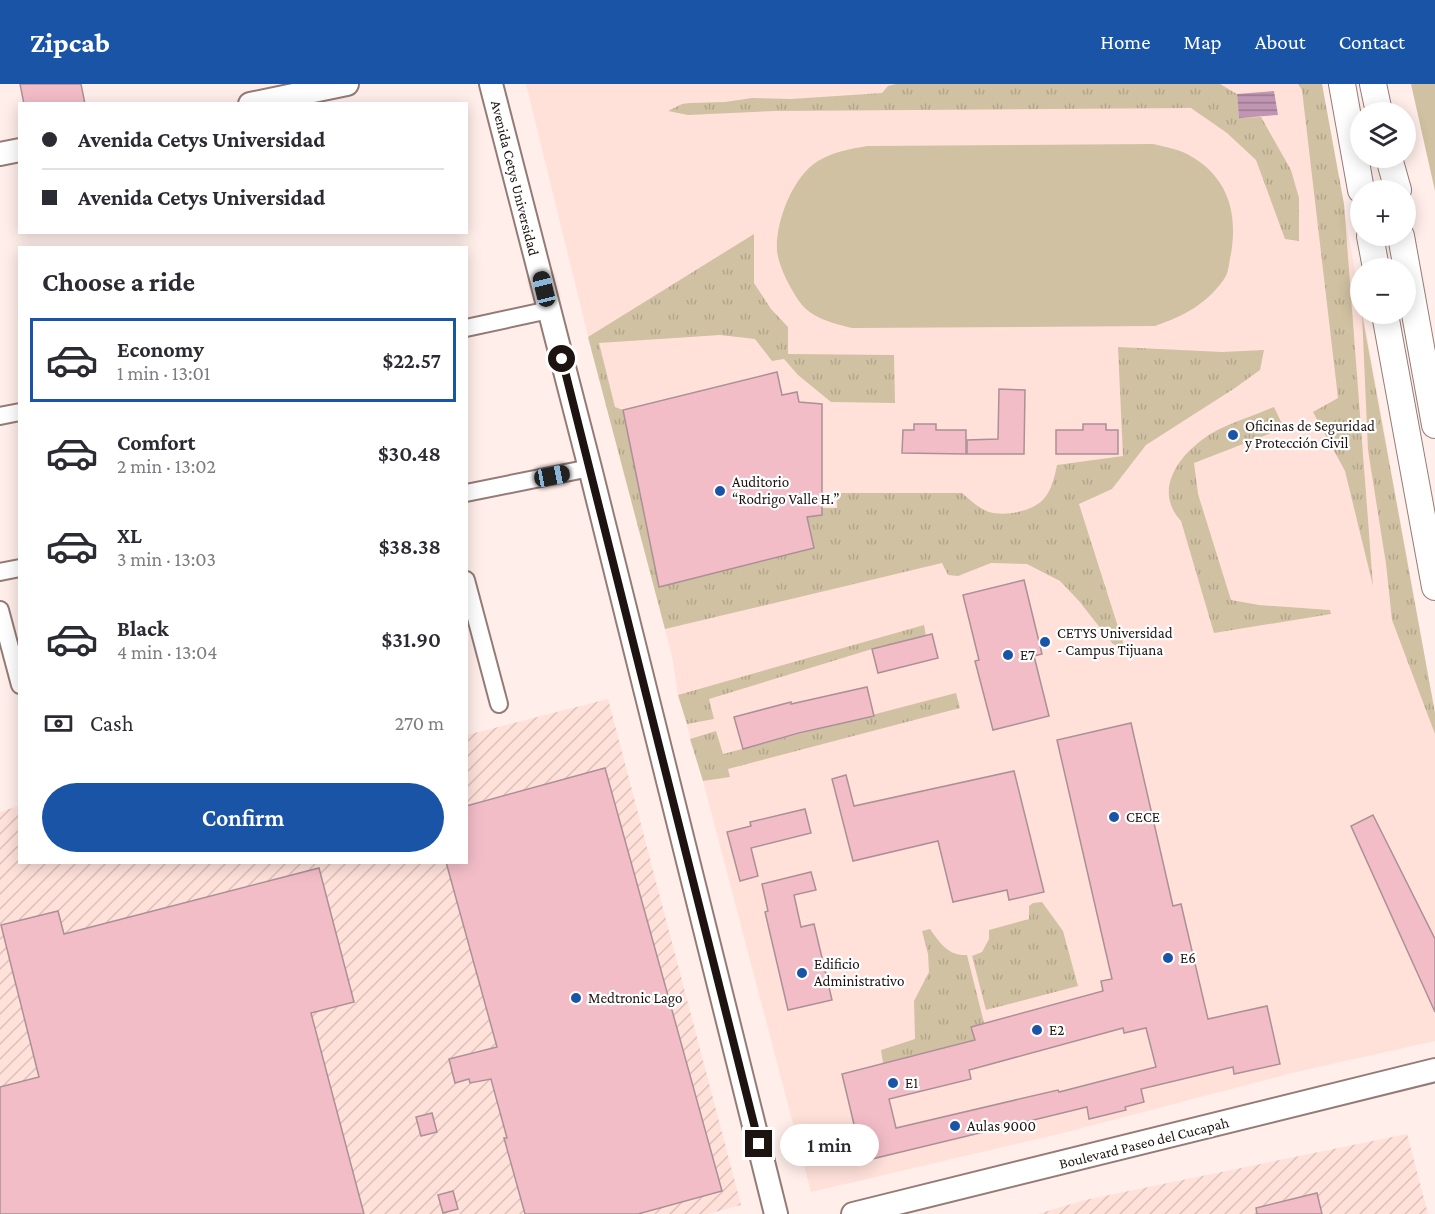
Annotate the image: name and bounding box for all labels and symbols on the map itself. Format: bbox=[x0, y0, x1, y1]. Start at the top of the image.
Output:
street label: Avenida Cetys Universidad bbox=[487, 99, 542, 258]
car bbox=[531, 269, 557, 309]
route start bbox=[548, 345, 575, 372]
place label: Oficinas de Seguridad y Protección Civil bbox=[1244, 418, 1375, 452]
marker: Oficinas de Seguridad y Protección Civil bbox=[1226, 428, 1240, 442]
car bbox=[533, 464, 571, 488]
place label: Auditorio “Rodrigo Valle H.” bbox=[732, 474, 840, 508]
marker: Auditorio “Rodrigo Valle H.” bbox=[713, 484, 727, 498]
place label: CETYS Universidad - Campus Tijuana bbox=[1057, 625, 1173, 659]
marker: CETYS Universidad - Campus Tijuana bbox=[1038, 635, 1052, 649]
place label: E7 bbox=[1020, 647, 1035, 663]
marker: E7 bbox=[1001, 648, 1015, 662]
place label: CECE bbox=[1126, 809, 1160, 825]
marker: CECE bbox=[1107, 810, 1121, 824]
place label: E6 bbox=[1180, 950, 1196, 966]
marker: E6 bbox=[1161, 951, 1175, 965]
place label: Edificio Administrativo bbox=[814, 956, 904, 989]
marker: Edificio Administrativo bbox=[795, 966, 809, 980]
place label: Medtronic Lago bbox=[588, 990, 682, 1007]
marker: Medtronic Lago bbox=[569, 991, 583, 1005]
place label: E2 bbox=[1049, 1022, 1064, 1038]
marker: E2 bbox=[1030, 1023, 1044, 1037]
place label: E1 bbox=[905, 1075, 918, 1091]
marker: E1 bbox=[886, 1076, 900, 1090]
street label: Boulevard Paseo del Cucapah bbox=[1057, 1114, 1231, 1173]
place label: Aulas 9000 bbox=[967, 1118, 1036, 1134]
marker: Aulas 9000 bbox=[948, 1119, 962, 1133]
callout: 1 min bbox=[780, 1123, 879, 1165]
route end bbox=[745, 1130, 772, 1157]

